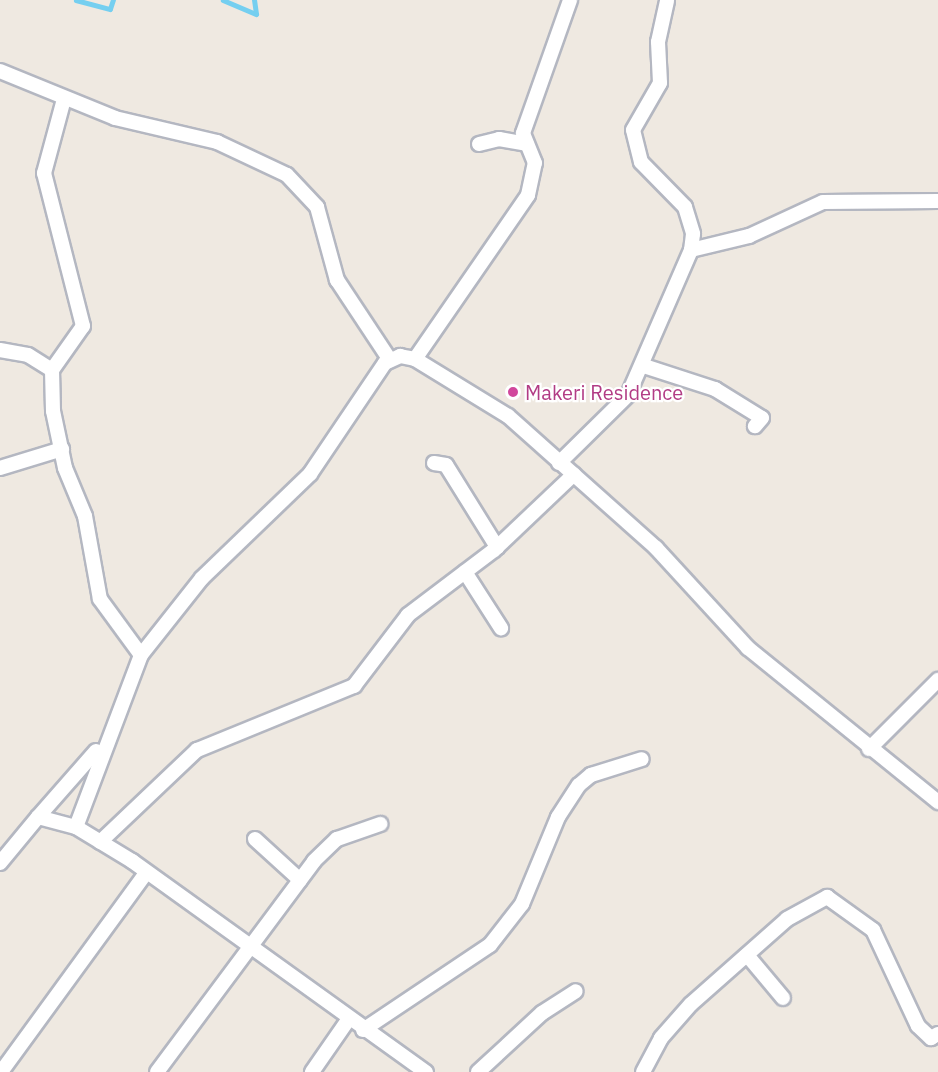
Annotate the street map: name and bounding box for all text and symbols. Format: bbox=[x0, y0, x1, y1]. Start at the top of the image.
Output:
place label: Makeri Residence bbox=[525, 380, 683, 404]
marker: Makeri Residence bbox=[506, 385, 520, 399]

